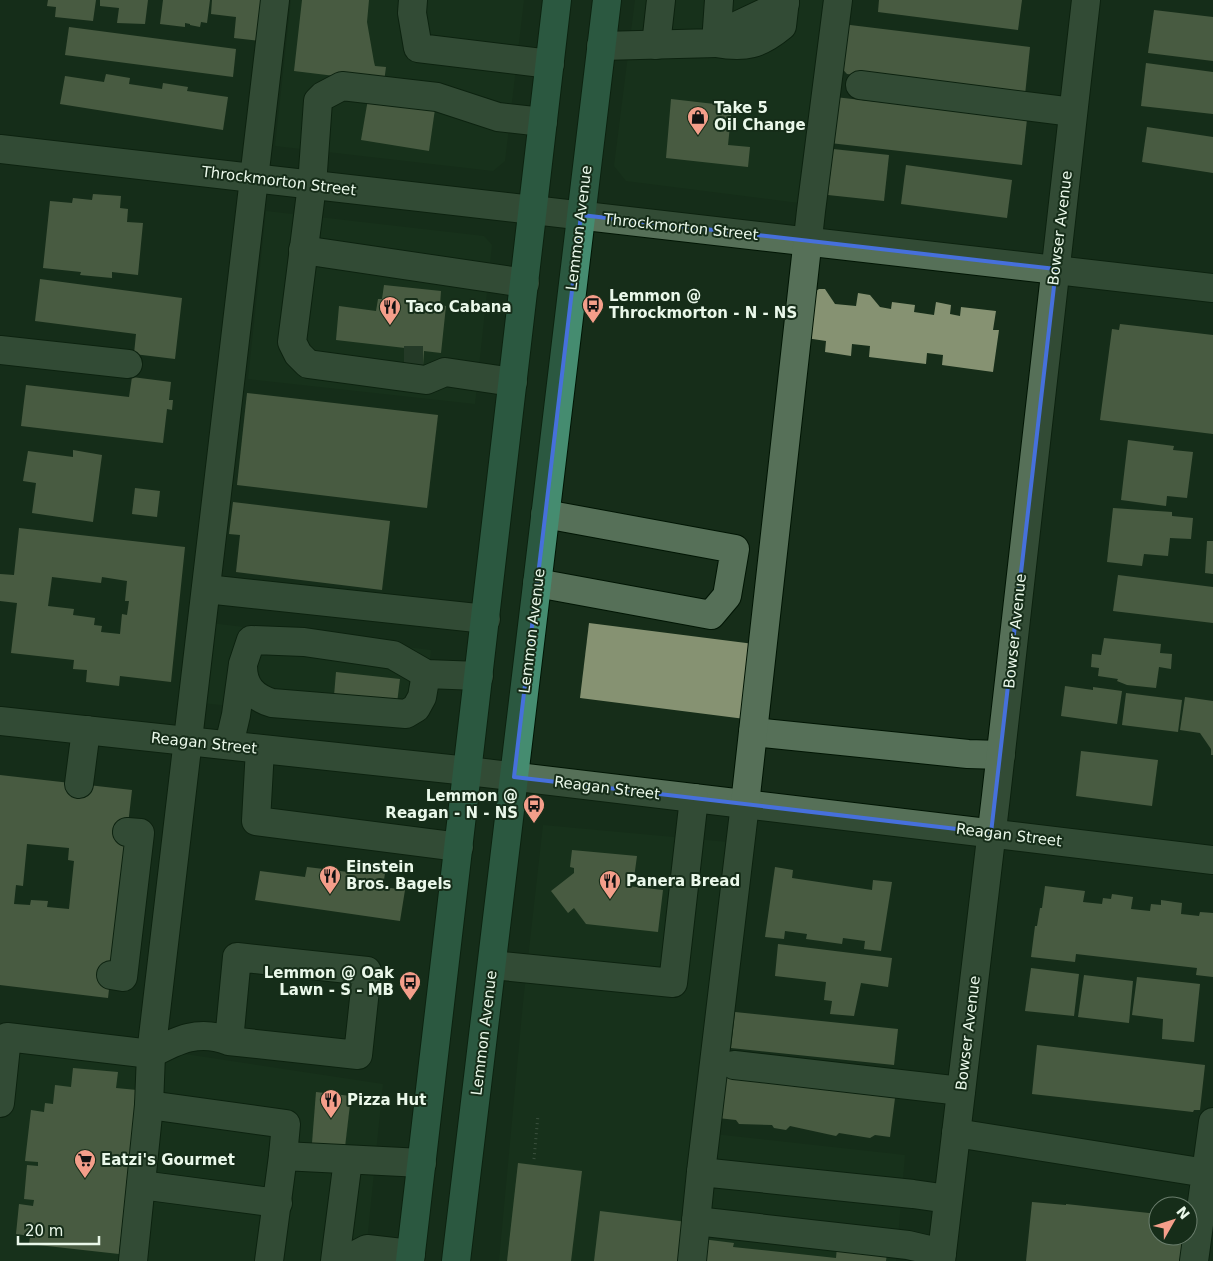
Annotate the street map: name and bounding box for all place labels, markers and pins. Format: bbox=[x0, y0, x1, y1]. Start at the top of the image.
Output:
place label: Take 5 Oil Change bbox=[714, 99, 806, 134]
shop icon: Take 5 Oil Change bbox=[686, 105, 710, 136]
place label: Lemmon @ Throckmorton - N - NS bbox=[609, 287, 797, 322]
bus stop icon: Lemmon @ Throckmorton - N - NS bbox=[581, 293, 605, 324]
restaurant icon: Taco Cabana bbox=[378, 295, 402, 326]
place label: Taco Cabana bbox=[406, 298, 512, 316]
place label: Lemmon @ Reagan - N - NS bbox=[385, 787, 518, 822]
bus stop icon: Lemmon @ Reagan - N - NS bbox=[522, 793, 546, 824]
place label: Einstein Bros. Bagels bbox=[346, 858, 452, 893]
restaurant icon: Einstein Bros. Bagels bbox=[318, 864, 342, 895]
restaurant icon: Panera Bread bbox=[598, 869, 622, 900]
place label: Panera Bread bbox=[626, 872, 740, 890]
place label: Lemmon @ Oak Lawn - S - MB bbox=[264, 964, 395, 999]
bus stop icon: Lemmon @ Oak Lawn - S - MB bbox=[398, 970, 422, 1001]
restaurant icon: Pizza Hut bbox=[319, 1088, 343, 1119]
place label: Pizza Hut bbox=[347, 1091, 426, 1109]
supermarket icon: Eatzi's Gourmet bbox=[73, 1148, 97, 1179]
place label: Eatzi's Gourmet bbox=[101, 1151, 235, 1169]

